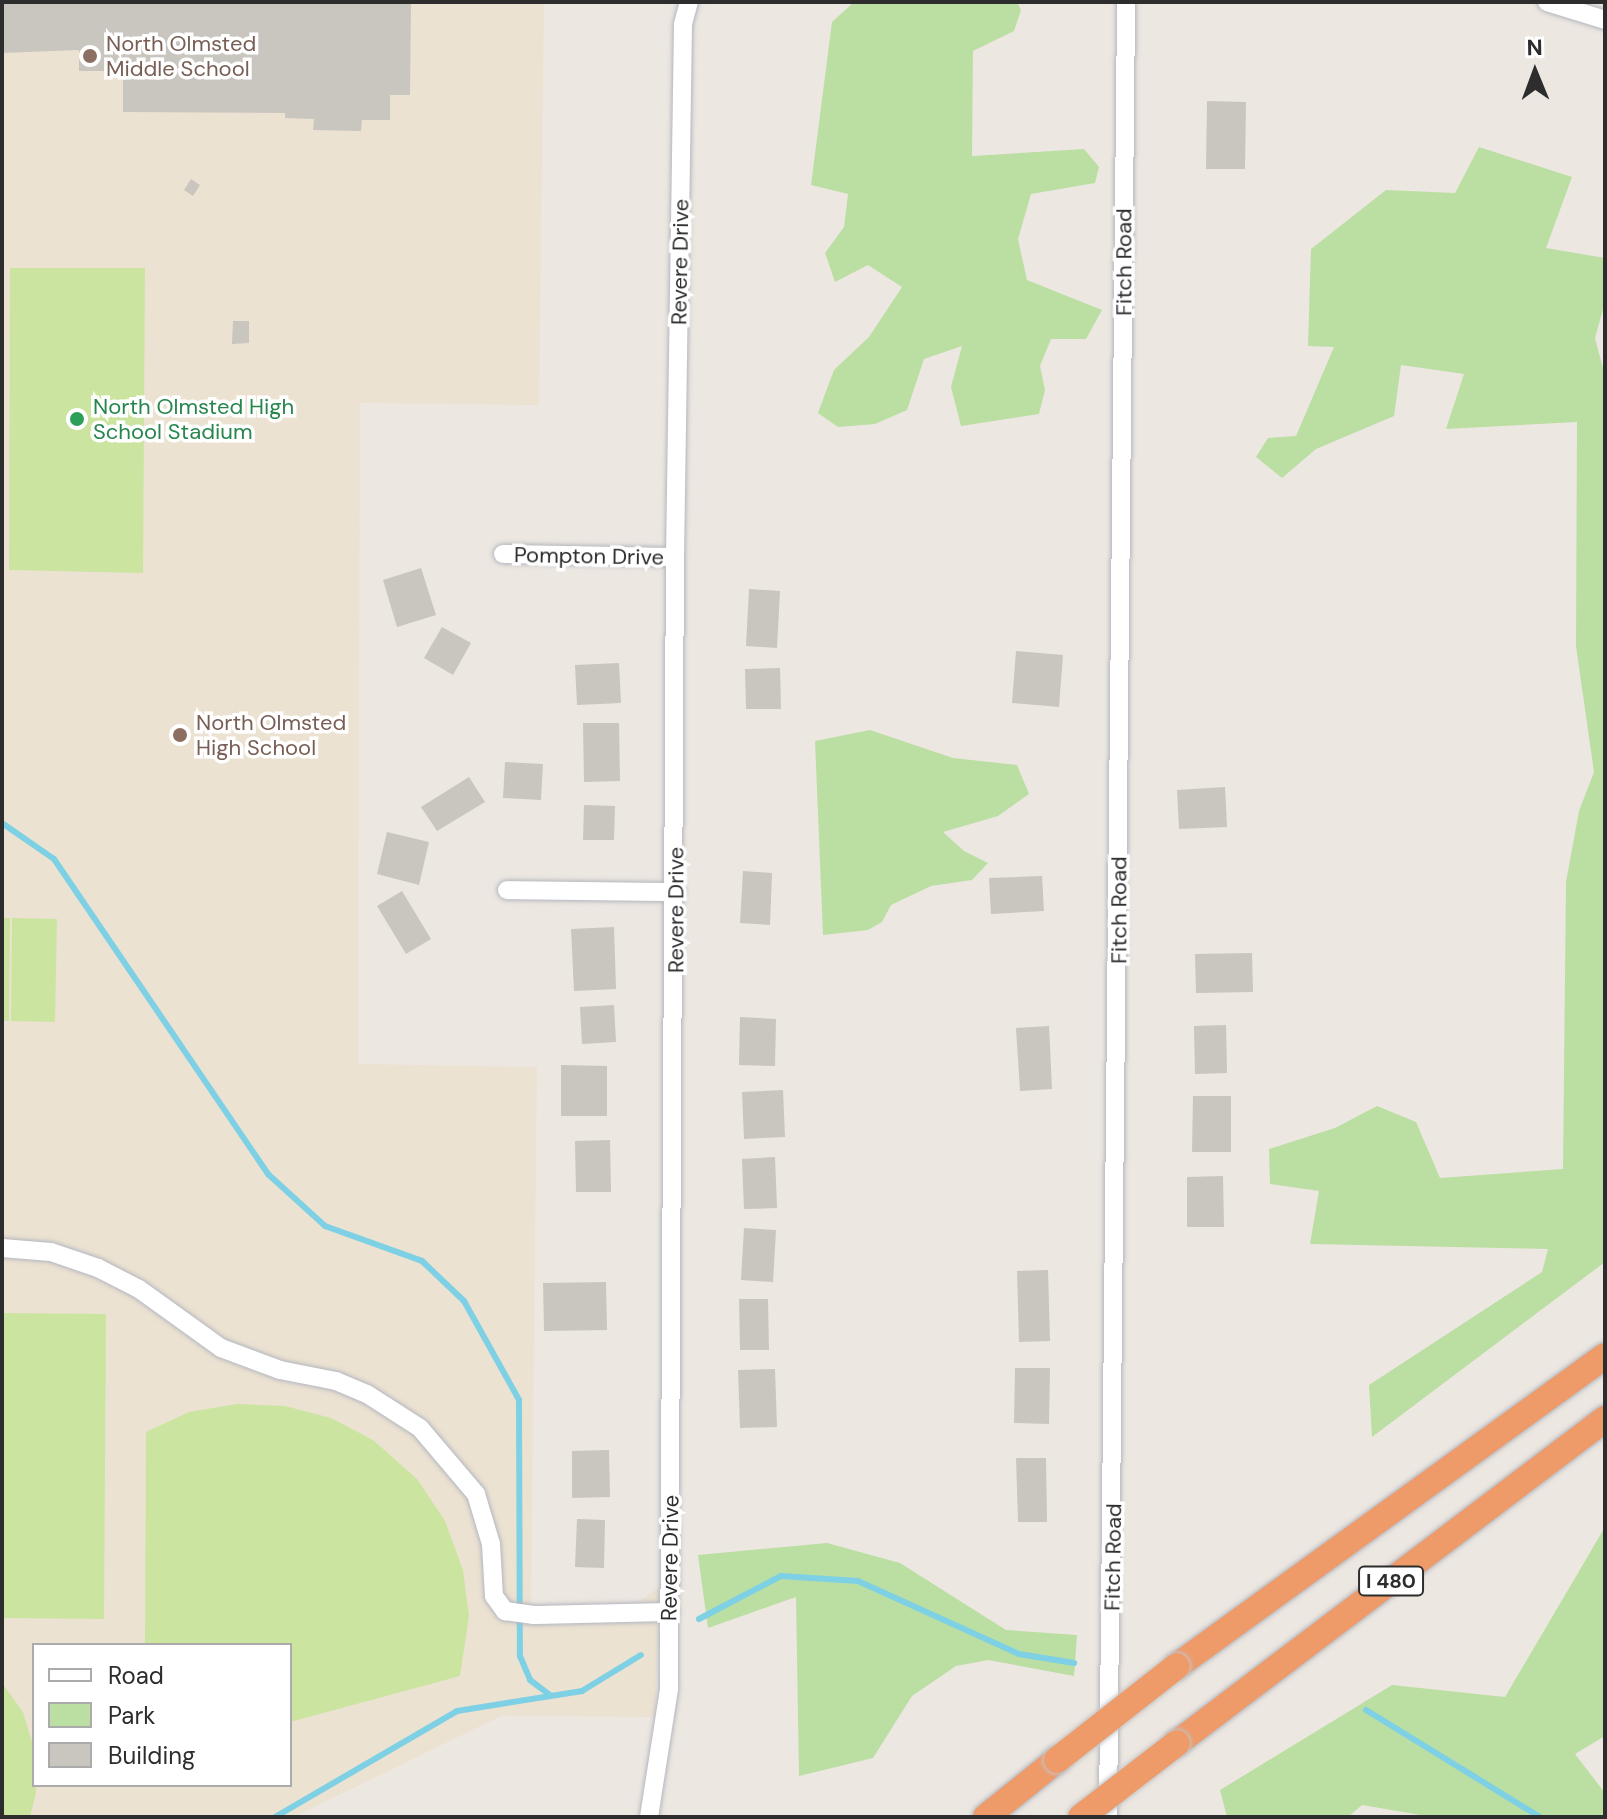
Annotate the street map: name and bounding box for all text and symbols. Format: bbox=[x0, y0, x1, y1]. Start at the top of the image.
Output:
place label: North Olmsted Middle School bbox=[106, 30, 256, 82]
north arrow bbox=[1495, 32, 1575, 112]
text: N bbox=[1526, 33, 1543, 62]
marker: North Olmsted Middle School bbox=[81, 47, 99, 65]
street label: Revere Drive bbox=[666, 199, 694, 325]
street label: Fitch Road bbox=[1111, 208, 1137, 316]
place label: North Olmsted High School Stadium bbox=[93, 393, 294, 444]
marker: North Olmsted High School Stadium bbox=[68, 410, 86, 428]
street label: Pompton Drive bbox=[514, 541, 664, 571]
place label: North Olmsted High School bbox=[196, 709, 346, 760]
marker: North Olmsted High School bbox=[171, 726, 189, 744]
street label: Revere Drive bbox=[663, 847, 689, 973]
street label: Fitch Road bbox=[1106, 856, 1132, 964]
street label: Revere Drive bbox=[656, 1495, 684, 1621]
street label: Fitch Road bbox=[1099, 1503, 1127, 1611]
road number: I 480 bbox=[1357, 1565, 1425, 1597]
legend bbox=[32, 1643, 292, 1787]
text: Road bbox=[108, 1660, 164, 1691]
text: Park bbox=[108, 1700, 155, 1731]
text: Building bbox=[108, 1740, 195, 1771]

